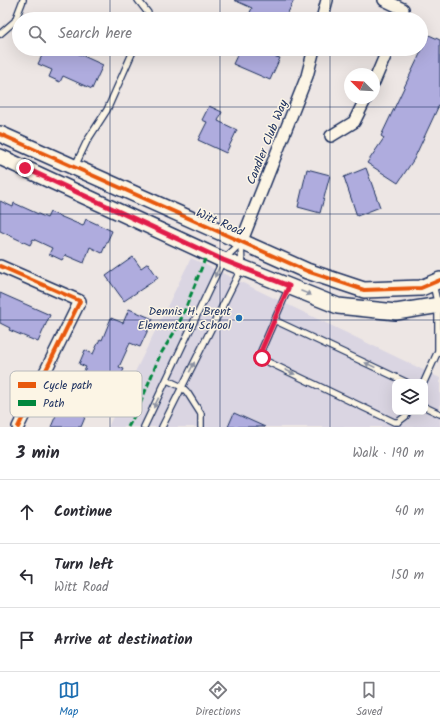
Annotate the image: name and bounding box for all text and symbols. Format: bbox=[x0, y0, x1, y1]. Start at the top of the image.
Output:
search box bbox=[12, 12, 428, 56]
text: Search here bbox=[58, 22, 132, 46]
icon: search bbox=[26, 23, 48, 45]
north arrow bbox=[344, 68, 380, 104]
street label: Candler Club Way bbox=[242, 97, 293, 187]
route end bbox=[16, 159, 34, 177]
street label: Witt Road bbox=[193, 204, 248, 242]
one-way arrow bbox=[214, 266, 220, 278]
one-way arrow bbox=[300, 290, 311, 296]
place label: Dennis H. Brent Elementary School bbox=[138, 302, 231, 335]
marker: Dennis H. Brent Elementary School bbox=[234, 313, 244, 323]
route start bbox=[253, 349, 271, 367]
one-way arrow bbox=[189, 361, 195, 373]
one-way arrow bbox=[365, 362, 376, 368]
one-way arrow bbox=[284, 369, 295, 375]
legend bbox=[10, 371, 142, 417]
text: Cycle path bbox=[43, 377, 92, 395]
map controls bbox=[392, 379, 428, 415]
button: layers bbox=[392, 379, 428, 415]
text: Path bbox=[43, 395, 64, 413]
one-way arrow bbox=[153, 397, 159, 408]
text: 3 min bbox=[16, 440, 60, 467]
text: Walk · 190 m bbox=[352, 443, 424, 464]
text: Continue bbox=[54, 500, 112, 524]
icon: ahead bbox=[16, 501, 38, 523]
text: 40 m bbox=[395, 501, 424, 522]
text: Turn left bbox=[54, 553, 114, 577]
icon: left bbox=[16, 565, 38, 587]
text: 150 m bbox=[391, 565, 424, 586]
text: Witt Road bbox=[54, 577, 109, 598]
text: Arrive at destination bbox=[54, 628, 193, 652]
icon: arrive bbox=[16, 629, 38, 651]
tab: Map bbox=[58, 679, 80, 721]
tab: Directions bbox=[195, 679, 241, 721]
tab: Saved bbox=[356, 679, 382, 721]

